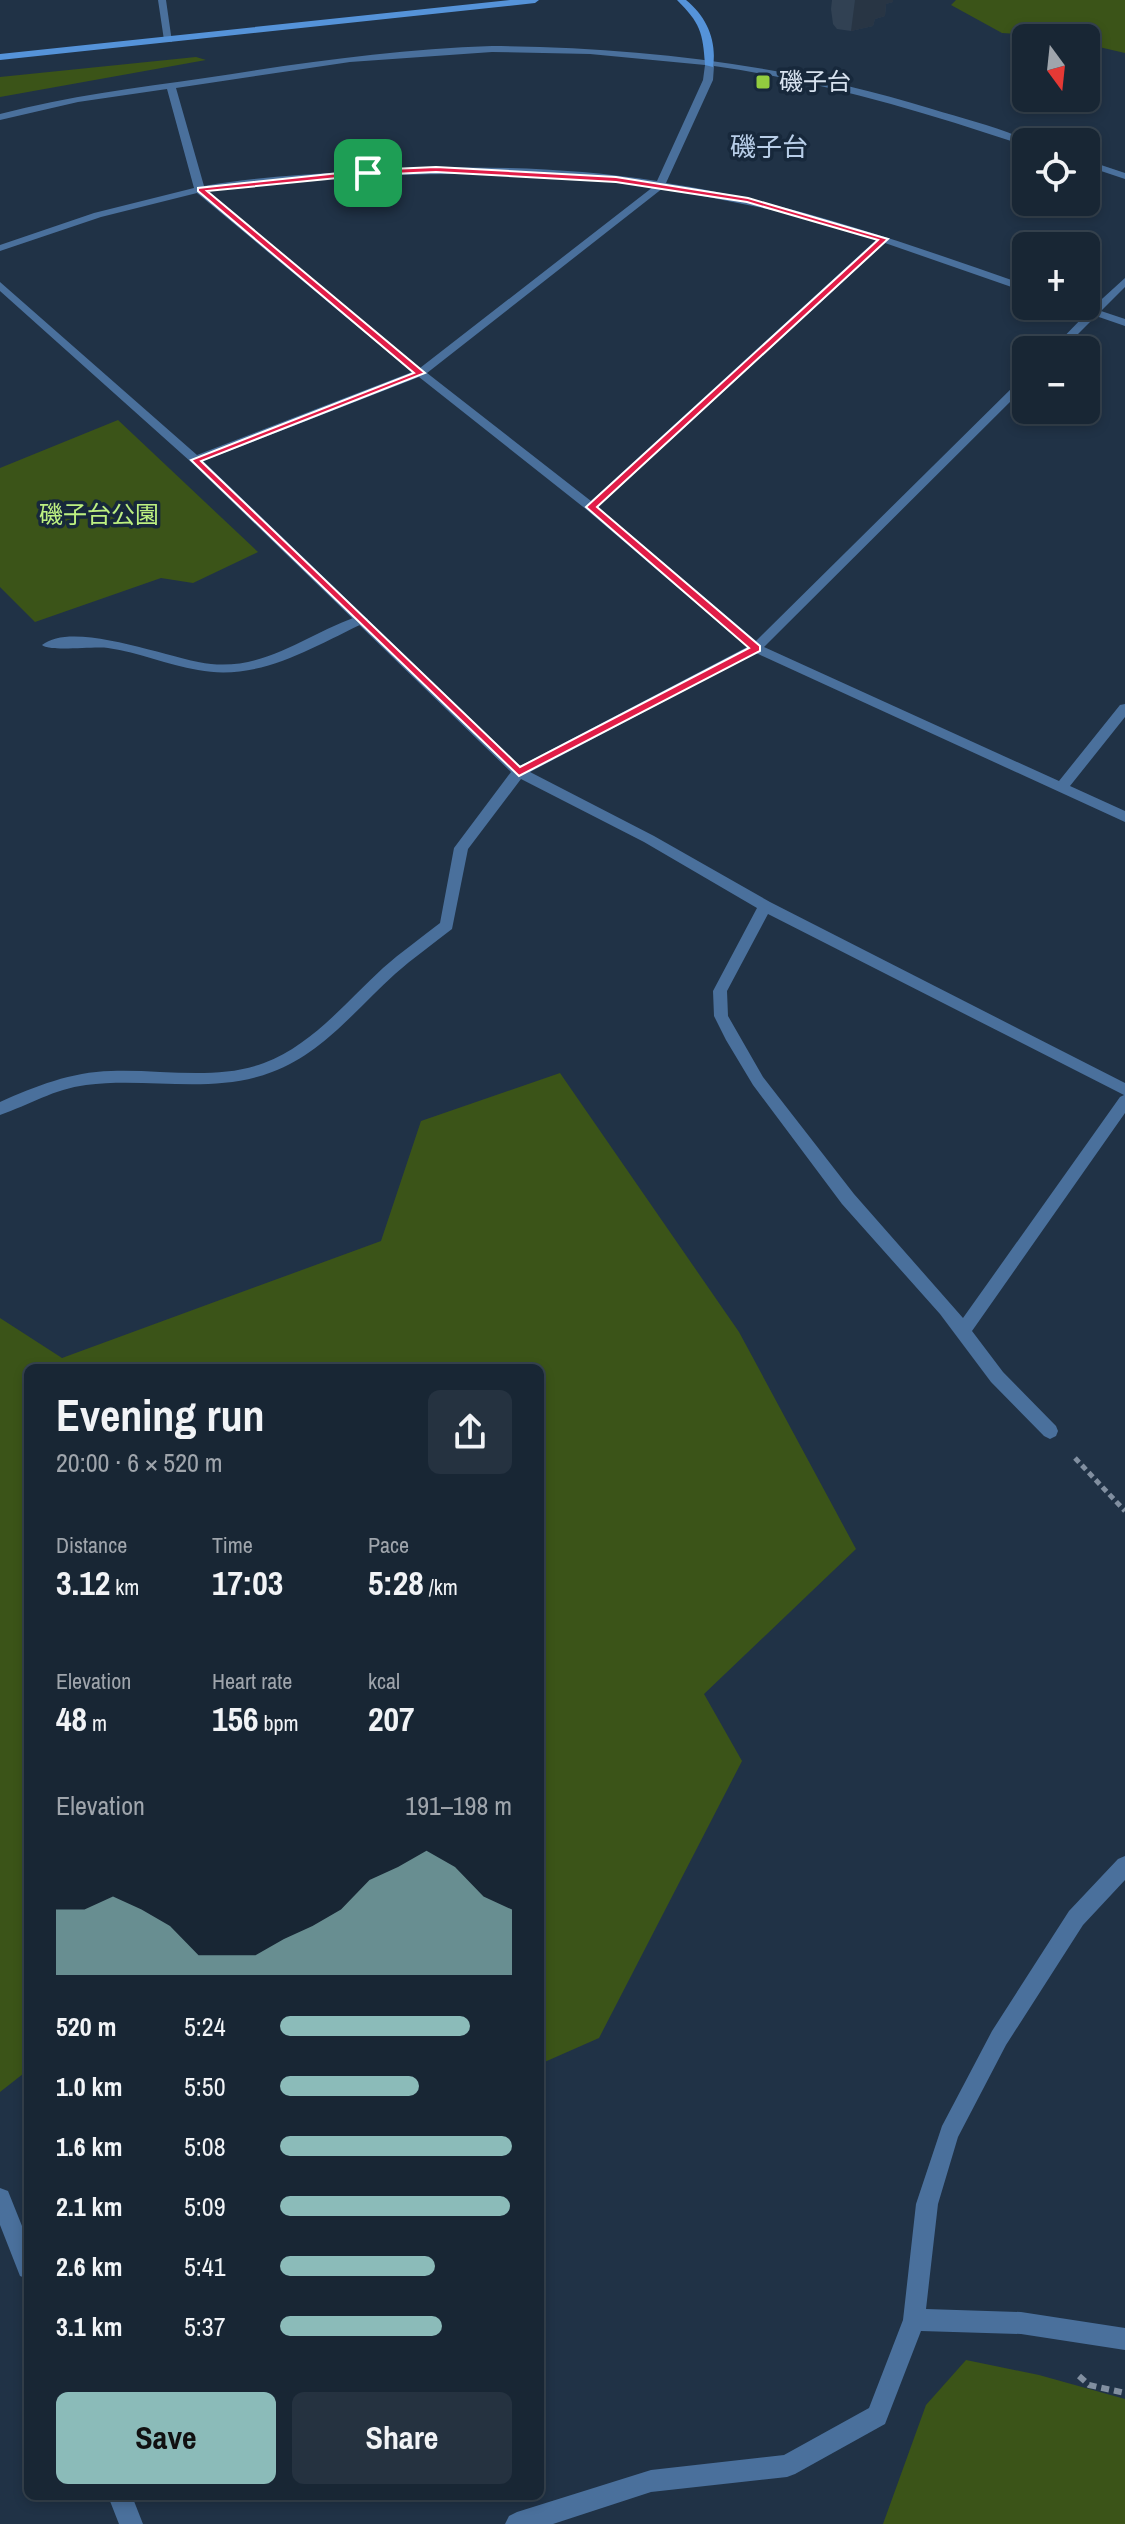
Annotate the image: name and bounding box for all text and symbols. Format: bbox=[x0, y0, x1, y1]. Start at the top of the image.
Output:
north arrow bbox=[1012, 24, 1100, 112]
map controls bbox=[1012, 24, 1100, 424]
place label: 磯子台 bbox=[779, 65, 851, 97]
marker: 磯子台 bbox=[754, 73, 772, 91]
button: locate bbox=[1012, 128, 1100, 216]
district label: 磯子台 bbox=[730, 129, 808, 164]
pin bbox=[334, 139, 402, 207]
icon: arrive bbox=[346, 151, 390, 195]
button: + bbox=[1012, 232, 1100, 320]
button: − bbox=[1012, 336, 1100, 424]
park label: 磯子台公園 bbox=[39, 498, 159, 530]
text: Evening run bbox=[56, 1385, 265, 1445]
button: share bbox=[428, 1390, 512, 1474]
text: 20:00 · 6 × 520 m bbox=[56, 1445, 223, 1480]
text: Distance bbox=[56, 1530, 127, 1560]
text: Time bbox=[212, 1530, 253, 1560]
text: Pace bbox=[368, 1530, 409, 1560]
text: 3.12 bbox=[56, 1560, 110, 1606]
text: 17:03 bbox=[212, 1560, 283, 1606]
text: 5:28 bbox=[368, 1560, 424, 1606]
text: km bbox=[110, 1572, 139, 1602]
text: /km bbox=[424, 1572, 458, 1602]
text: Elevation bbox=[56, 1666, 131, 1696]
text: Heart rate bbox=[212, 1666, 292, 1696]
text: kcal bbox=[368, 1666, 400, 1696]
text: 48 bbox=[56, 1696, 87, 1742]
text: 156 bbox=[212, 1696, 259, 1742]
text: 207 bbox=[368, 1696, 415, 1742]
text: m bbox=[87, 1708, 107, 1738]
text: bpm bbox=[259, 1708, 299, 1738]
text: Elevation bbox=[56, 1788, 145, 1823]
text: 191–198 m bbox=[405, 1788, 512, 1823]
text: 520 m bbox=[56, 2009, 116, 2044]
text: 5:24 bbox=[184, 2009, 226, 2044]
text: 1.0 km bbox=[56, 2069, 122, 2104]
text: 5:50 bbox=[184, 2069, 226, 2104]
text: 1.6 km bbox=[56, 2129, 122, 2164]
text: 5:08 bbox=[184, 2129, 226, 2164]
text: 2.1 km bbox=[56, 2189, 122, 2224]
text: 5:09 bbox=[184, 2189, 226, 2224]
text: 2.6 km bbox=[56, 2249, 122, 2284]
text: 5:41 bbox=[184, 2249, 226, 2284]
text: 3.1 km bbox=[56, 2309, 122, 2344]
text: 5:37 bbox=[184, 2309, 226, 2344]
button: Save bbox=[56, 2392, 276, 2484]
button: Share bbox=[292, 2392, 512, 2484]

